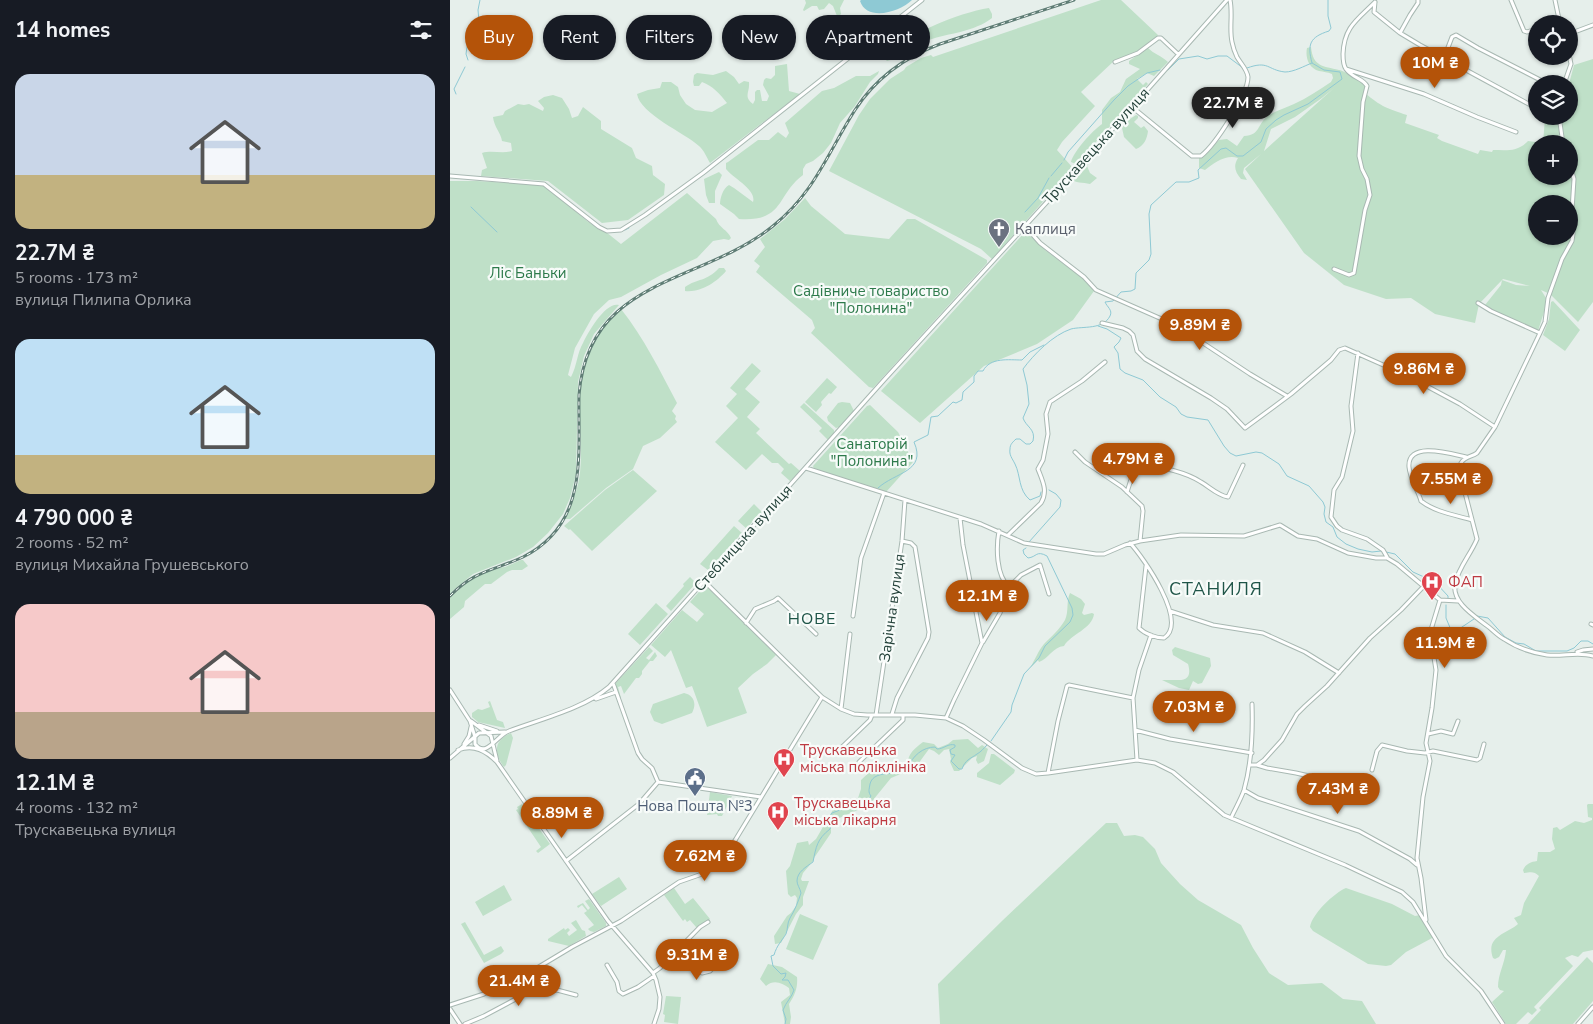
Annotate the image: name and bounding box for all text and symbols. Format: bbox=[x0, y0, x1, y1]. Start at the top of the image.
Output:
chip: Buy bbox=[465, 15, 533, 60]
chip: Rent bbox=[543, 15, 616, 60]
chip: Filters bbox=[626, 15, 712, 60]
chip: New bbox=[722, 15, 796, 60]
chip: Apartment bbox=[806, 15, 930, 60]
map controls bbox=[1528, 15, 1578, 245]
button: locate bbox=[1528, 15, 1578, 65]
text: 14 homes bbox=[15, 16, 110, 44]
icon: filters bbox=[407, 16, 435, 44]
pin: 10M ₴ bbox=[1400, 46, 1470, 89]
text: 10M ₴ bbox=[1411, 52, 1459, 74]
button: layers bbox=[1528, 75, 1578, 125]
street label: Трускавецька вулиця bbox=[1038, 83, 1154, 209]
pin: 22.7M ₴ bbox=[1187, 86, 1279, 129]
text: 22.7M ₴ bbox=[1203, 92, 1263, 114]
icon: home bbox=[180, 107, 270, 197]
button: + bbox=[1528, 135, 1578, 185]
button: − bbox=[1528, 195, 1578, 245]
church icon: Каплиця bbox=[987, 217, 1011, 248]
place label: Каплиця bbox=[1015, 219, 1076, 239]
text: 22.7M ₴ bbox=[15, 239, 95, 267]
park label: Ліс Баньки bbox=[489, 263, 567, 283]
text: 5 rooms · 173 m² bbox=[15, 267, 138, 289]
park label: Садівниче товариство "Полонина" bbox=[793, 281, 949, 318]
text: вулиця Пилипа Орлика bbox=[15, 289, 192, 311]
pin: 9.89M ₴ bbox=[1154, 308, 1246, 351]
text: 9.89M ₴ bbox=[1170, 314, 1230, 336]
pin: 9.86M ₴ bbox=[1378, 352, 1470, 395]
text: 9.86M ₴ bbox=[1394, 358, 1454, 380]
icon: home bbox=[180, 372, 270, 462]
park label: Санаторій "Полонина" bbox=[831, 434, 913, 471]
pin: 4.79M ₴ bbox=[1087, 442, 1179, 485]
text: 4.79M ₴ bbox=[1103, 448, 1163, 470]
pin: 7.55M ₴ bbox=[1405, 462, 1497, 505]
text: 7.55M ₴ bbox=[1421, 468, 1481, 490]
street label: Стебницька вулиця bbox=[689, 480, 797, 596]
text: 4 790 000 ₴ bbox=[15, 504, 133, 532]
text: 2 rooms · 52 m² bbox=[15, 532, 128, 554]
street label: Зарічна вулиця bbox=[874, 552, 910, 664]
text: вулиця Михайла Грушевського bbox=[15, 554, 249, 576]
hospital icon: ФАП bbox=[1420, 570, 1444, 601]
place label: ФАП bbox=[1448, 572, 1483, 592]
district label: СТАНИЛЯ bbox=[1169, 577, 1263, 601]
pin: 12.1M ₴ bbox=[941, 580, 1033, 622]
text: 12.1M ₴ bbox=[957, 585, 1017, 607]
district label: НОВЕ bbox=[788, 608, 836, 630]
pin: 11.9M ₴ bbox=[1399, 626, 1491, 669]
text: 11.9M ₴ bbox=[1415, 632, 1475, 654]
icon: home bbox=[180, 637, 270, 727]
pin: 7.03M ₴ bbox=[1148, 690, 1240, 733]
text: 7.03M ₴ bbox=[1164, 696, 1224, 718]
place label: Трускавецька міська поліклініка bbox=[800, 740, 926, 777]
hospital icon: Трускавецька міська поліклініка bbox=[772, 747, 796, 778]
public building icon: Нова Пошта №3 bbox=[683, 766, 707, 797]
text: 12.1M ₴ bbox=[15, 769, 95, 797]
pin: 7.43M ₴ bbox=[1292, 772, 1384, 815]
text: 7.43M ₴ bbox=[1308, 778, 1368, 800]
place label: Трускавецька міська лікарня bbox=[794, 793, 897, 830]
pin: 8.89M ₴ bbox=[516, 796, 608, 839]
place label: Нова Пошта №3 bbox=[637, 796, 753, 816]
text: 4 rooms · 132 m² bbox=[15, 797, 138, 819]
hospital icon: Трускавецька міська лікарня bbox=[766, 800, 790, 831]
text: 8.89M ₴ bbox=[532, 802, 592, 824]
text: Трускавецька вулиця bbox=[15, 819, 176, 841]
pin: 7.62M ₴ bbox=[659, 840, 751, 882]
text: 7.62M ₴ bbox=[675, 845, 735, 867]
pin: 9.31M ₴ bbox=[651, 938, 743, 981]
text: 9.31M ₴ bbox=[667, 944, 727, 966]
pin: 21.4M ₴ bbox=[473, 964, 565, 1007]
text: 21.4M ₴ bbox=[489, 970, 549, 992]

